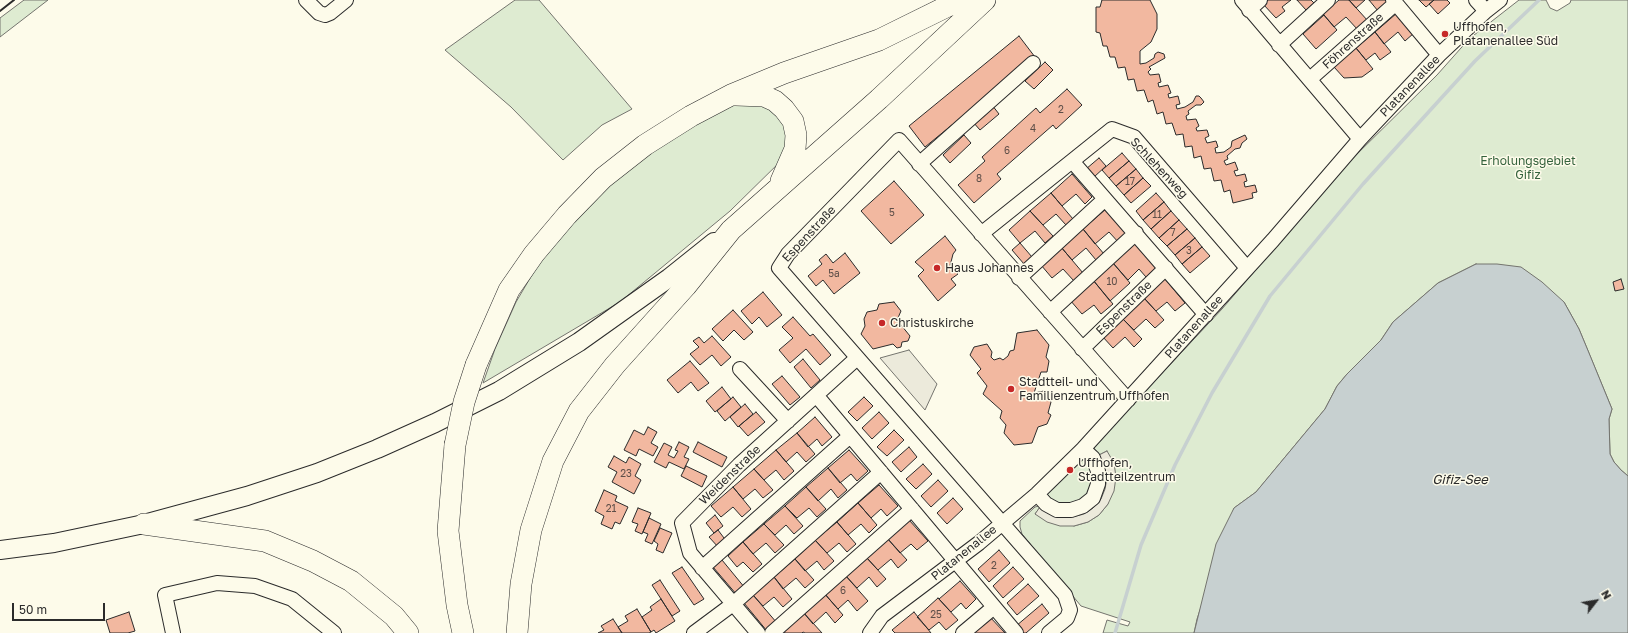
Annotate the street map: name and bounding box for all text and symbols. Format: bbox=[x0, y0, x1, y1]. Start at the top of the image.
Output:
street label: Föhrenstraße bbox=[1320, 10, 1386, 72]
place label: Uffhofen, Platanenallee Süd bbox=[1453, 20, 1558, 48]
marker: Uffhofen, Platanenallee Süd bbox=[1440, 29, 1450, 39]
street label: Platanenallee bbox=[1377, 52, 1443, 120]
house number: 2 bbox=[1058, 104, 1064, 116]
house number: 4 bbox=[1030, 123, 1036, 135]
street label: Schlehenweg bbox=[1127, 135, 1191, 201]
house number: 6 bbox=[1004, 145, 1010, 157]
park label: Erholungsgebiet Gifiz bbox=[1480, 154, 1576, 182]
house number: 8 bbox=[976, 173, 982, 185]
house number: 17 bbox=[1125, 176, 1135, 188]
street label: Espenstraße bbox=[779, 203, 839, 265]
house number: 5 bbox=[889, 207, 895, 219]
house number: 11 bbox=[1152, 209, 1162, 221]
house number: 7 bbox=[1170, 227, 1176, 239]
house number: 3 bbox=[1186, 245, 1192, 257]
place label: Haus Johannes bbox=[945, 261, 1034, 275]
marker: Haus Johannes bbox=[932, 263, 942, 273]
house number: 5a bbox=[828, 268, 840, 280]
house number: 10 bbox=[1106, 276, 1118, 288]
street label: Espenstraße bbox=[1093, 278, 1155, 338]
street label: Platanenallee bbox=[1162, 292, 1226, 362]
place label: Christuskirche bbox=[890, 316, 974, 330]
marker: Christuskirche bbox=[877, 318, 887, 328]
place label: Stadtteil- und Familienzentrum Uffhofen bbox=[1019, 375, 1169, 403]
marker: Stadtteil- und Familienzentrum Uffhofen bbox=[1006, 384, 1016, 394]
street label: Weidenstraße bbox=[696, 442, 764, 508]
place label: Uffhofen, Stadtteilzentrum bbox=[1078, 456, 1176, 484]
marker: Uffhofen, Stadtteilzentrum bbox=[1065, 465, 1075, 475]
house number: 23 bbox=[620, 468, 632, 480]
water label: Gifiz-See bbox=[1432, 472, 1488, 488]
house number: 21 bbox=[606, 503, 616, 515]
street label: Platanenallee bbox=[928, 522, 1000, 584]
house number: 2 bbox=[991, 560, 997, 572]
north arrow bbox=[1576, 581, 1616, 621]
house number: 6 bbox=[840, 585, 846, 597]
text: N bbox=[1599, 588, 1614, 601]
scale bar bbox=[14, 595, 107, 621]
text: 50 m bbox=[19, 602, 47, 617]
house number: 25 bbox=[930, 609, 942, 621]

